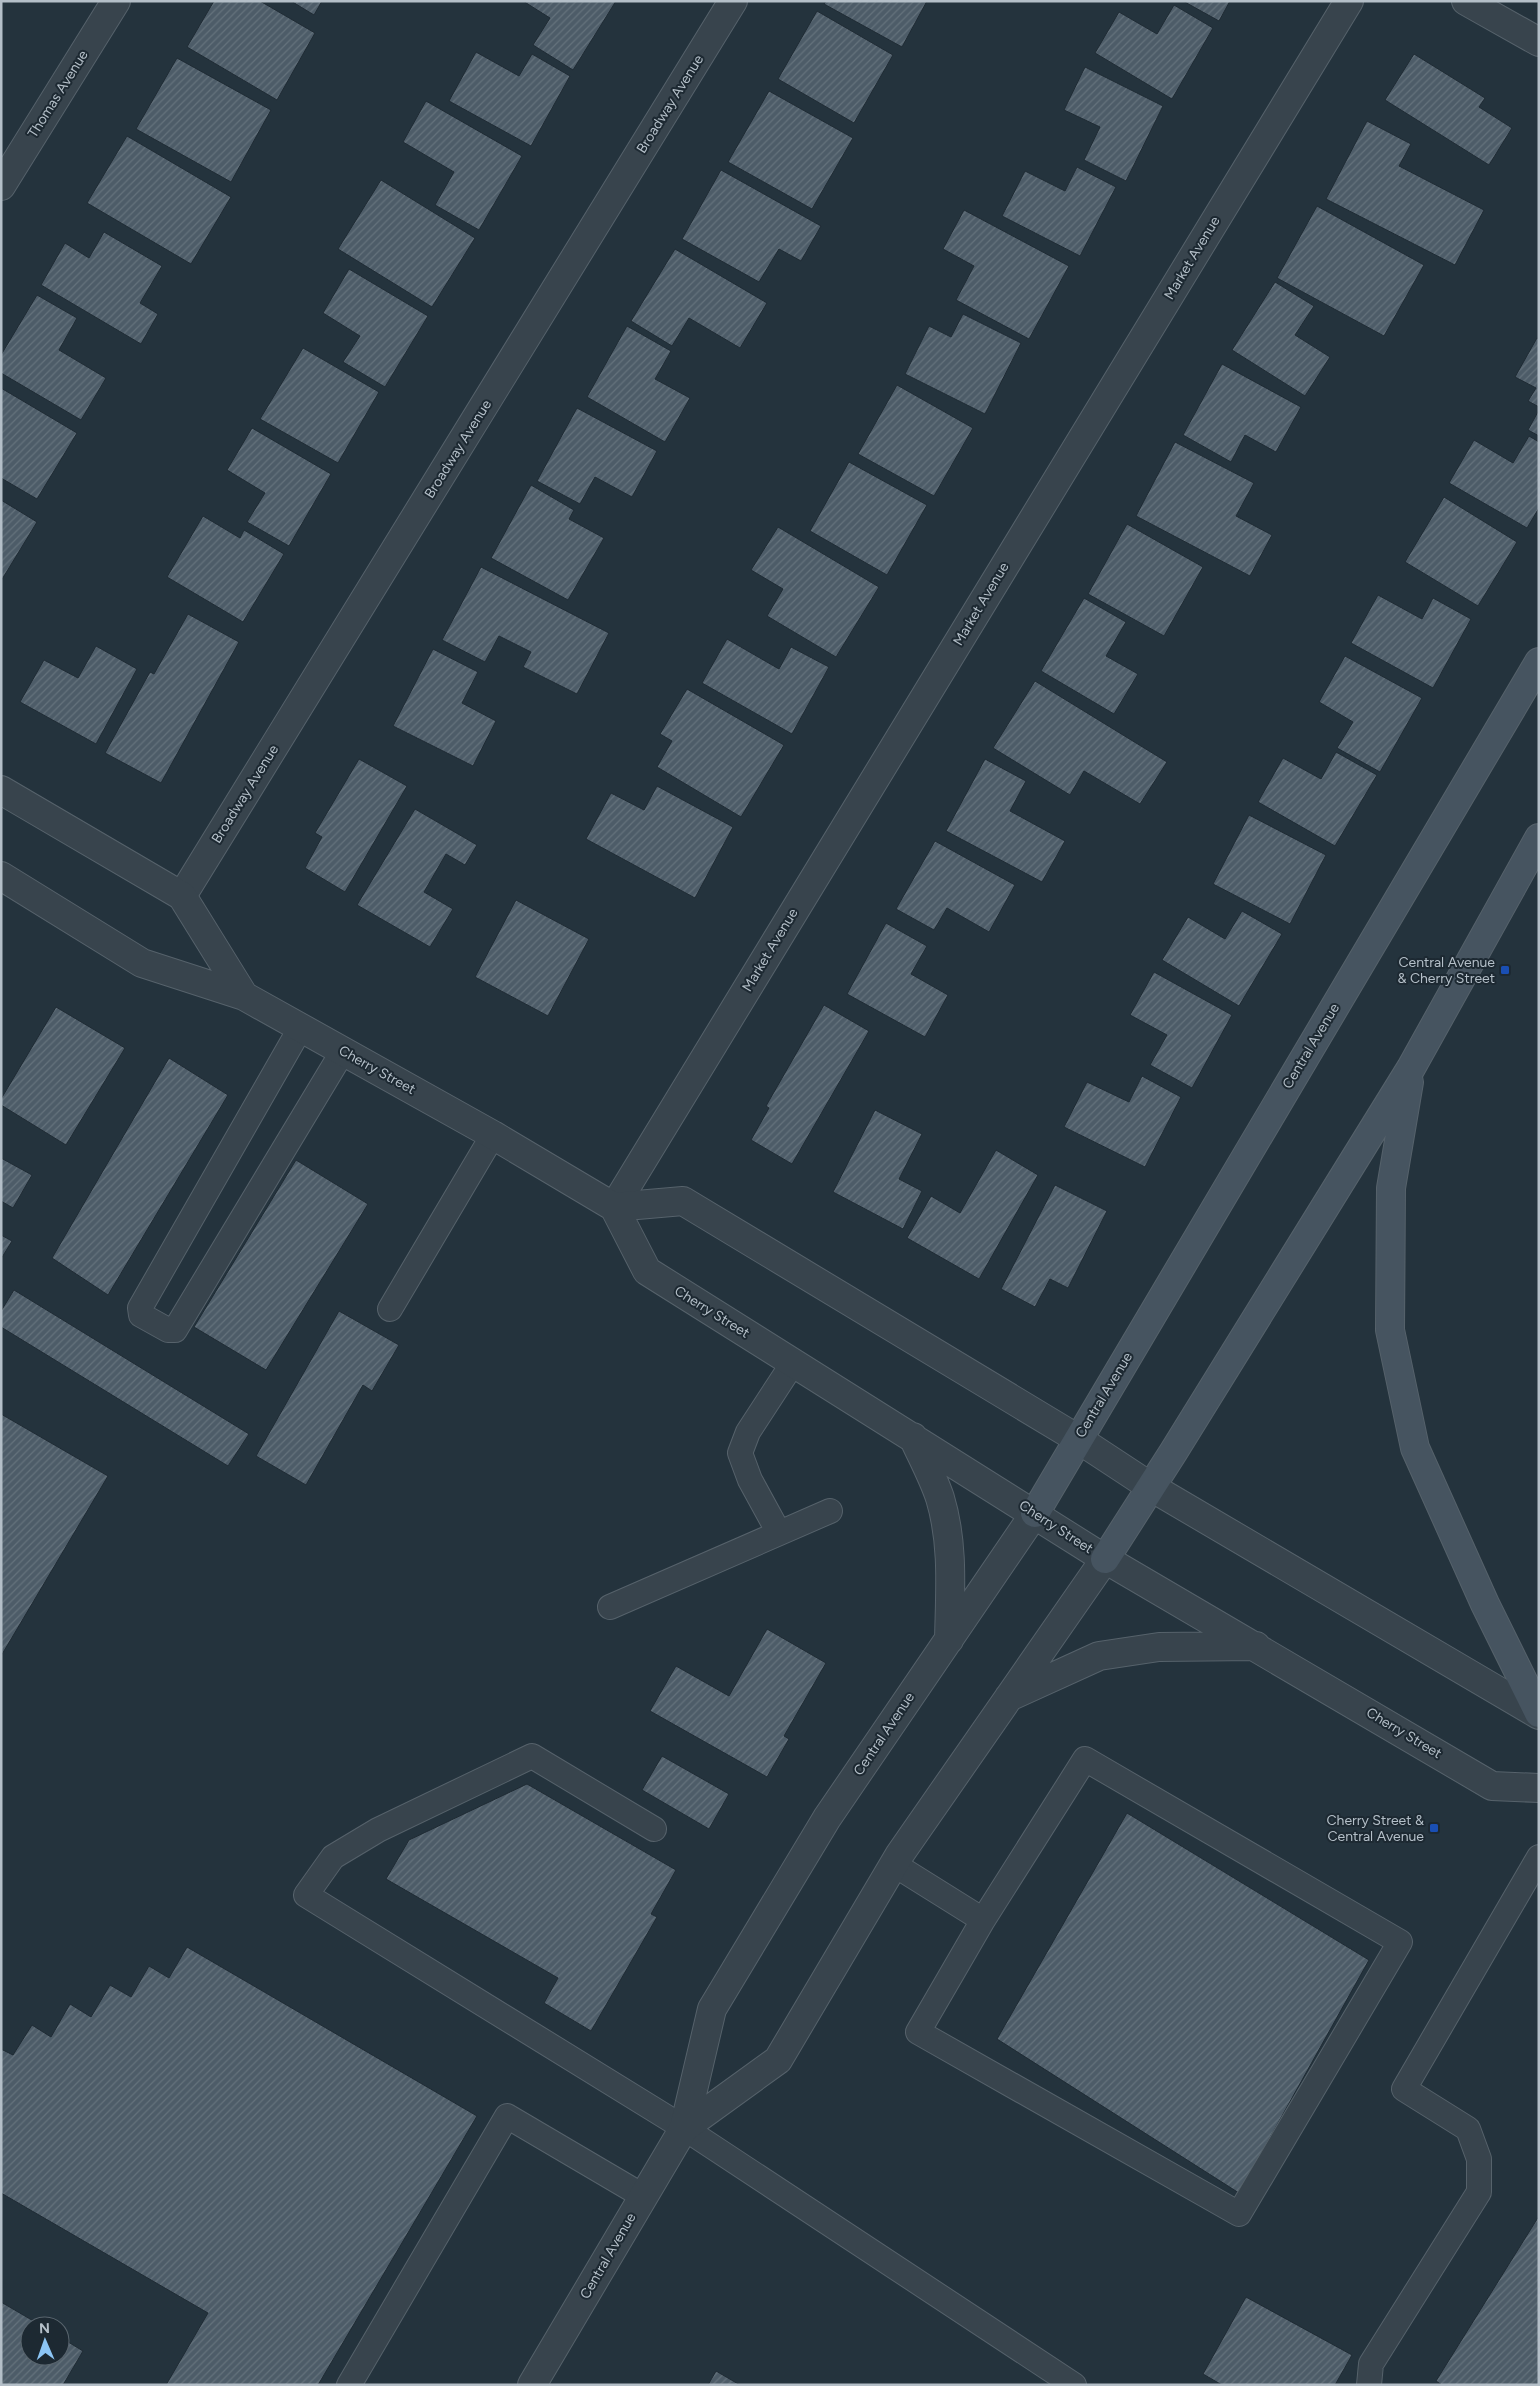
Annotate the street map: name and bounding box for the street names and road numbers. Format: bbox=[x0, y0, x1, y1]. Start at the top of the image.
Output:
street label: Thomas Avenue bbox=[24, 47, 92, 141]
street label: Broadway Avenue bbox=[633, 51, 707, 156]
street label: Market Avenue bbox=[1160, 213, 1224, 303]
street label: Broadway Avenue bbox=[421, 396, 495, 501]
street label: Market Avenue bbox=[949, 559, 1013, 649]
street label: Broadway Avenue bbox=[208, 741, 282, 846]
street label: Market Avenue bbox=[738, 905, 802, 995]
street label: Central Avenue bbox=[1279, 1000, 1343, 1092]
street label: Cherry Street bbox=[336, 1042, 418, 1098]
street label: Cherry Street bbox=[671, 1282, 753, 1342]
street label: Central Avenue bbox=[1072, 1349, 1136, 1441]
street label: Cherry Street bbox=[1016, 1497, 1096, 1557]
street label: Central Avenue bbox=[850, 1689, 918, 1779]
street label: Cherry Street bbox=[1363, 1704, 1445, 1762]
street label: Central Avenue bbox=[576, 2210, 640, 2302]

